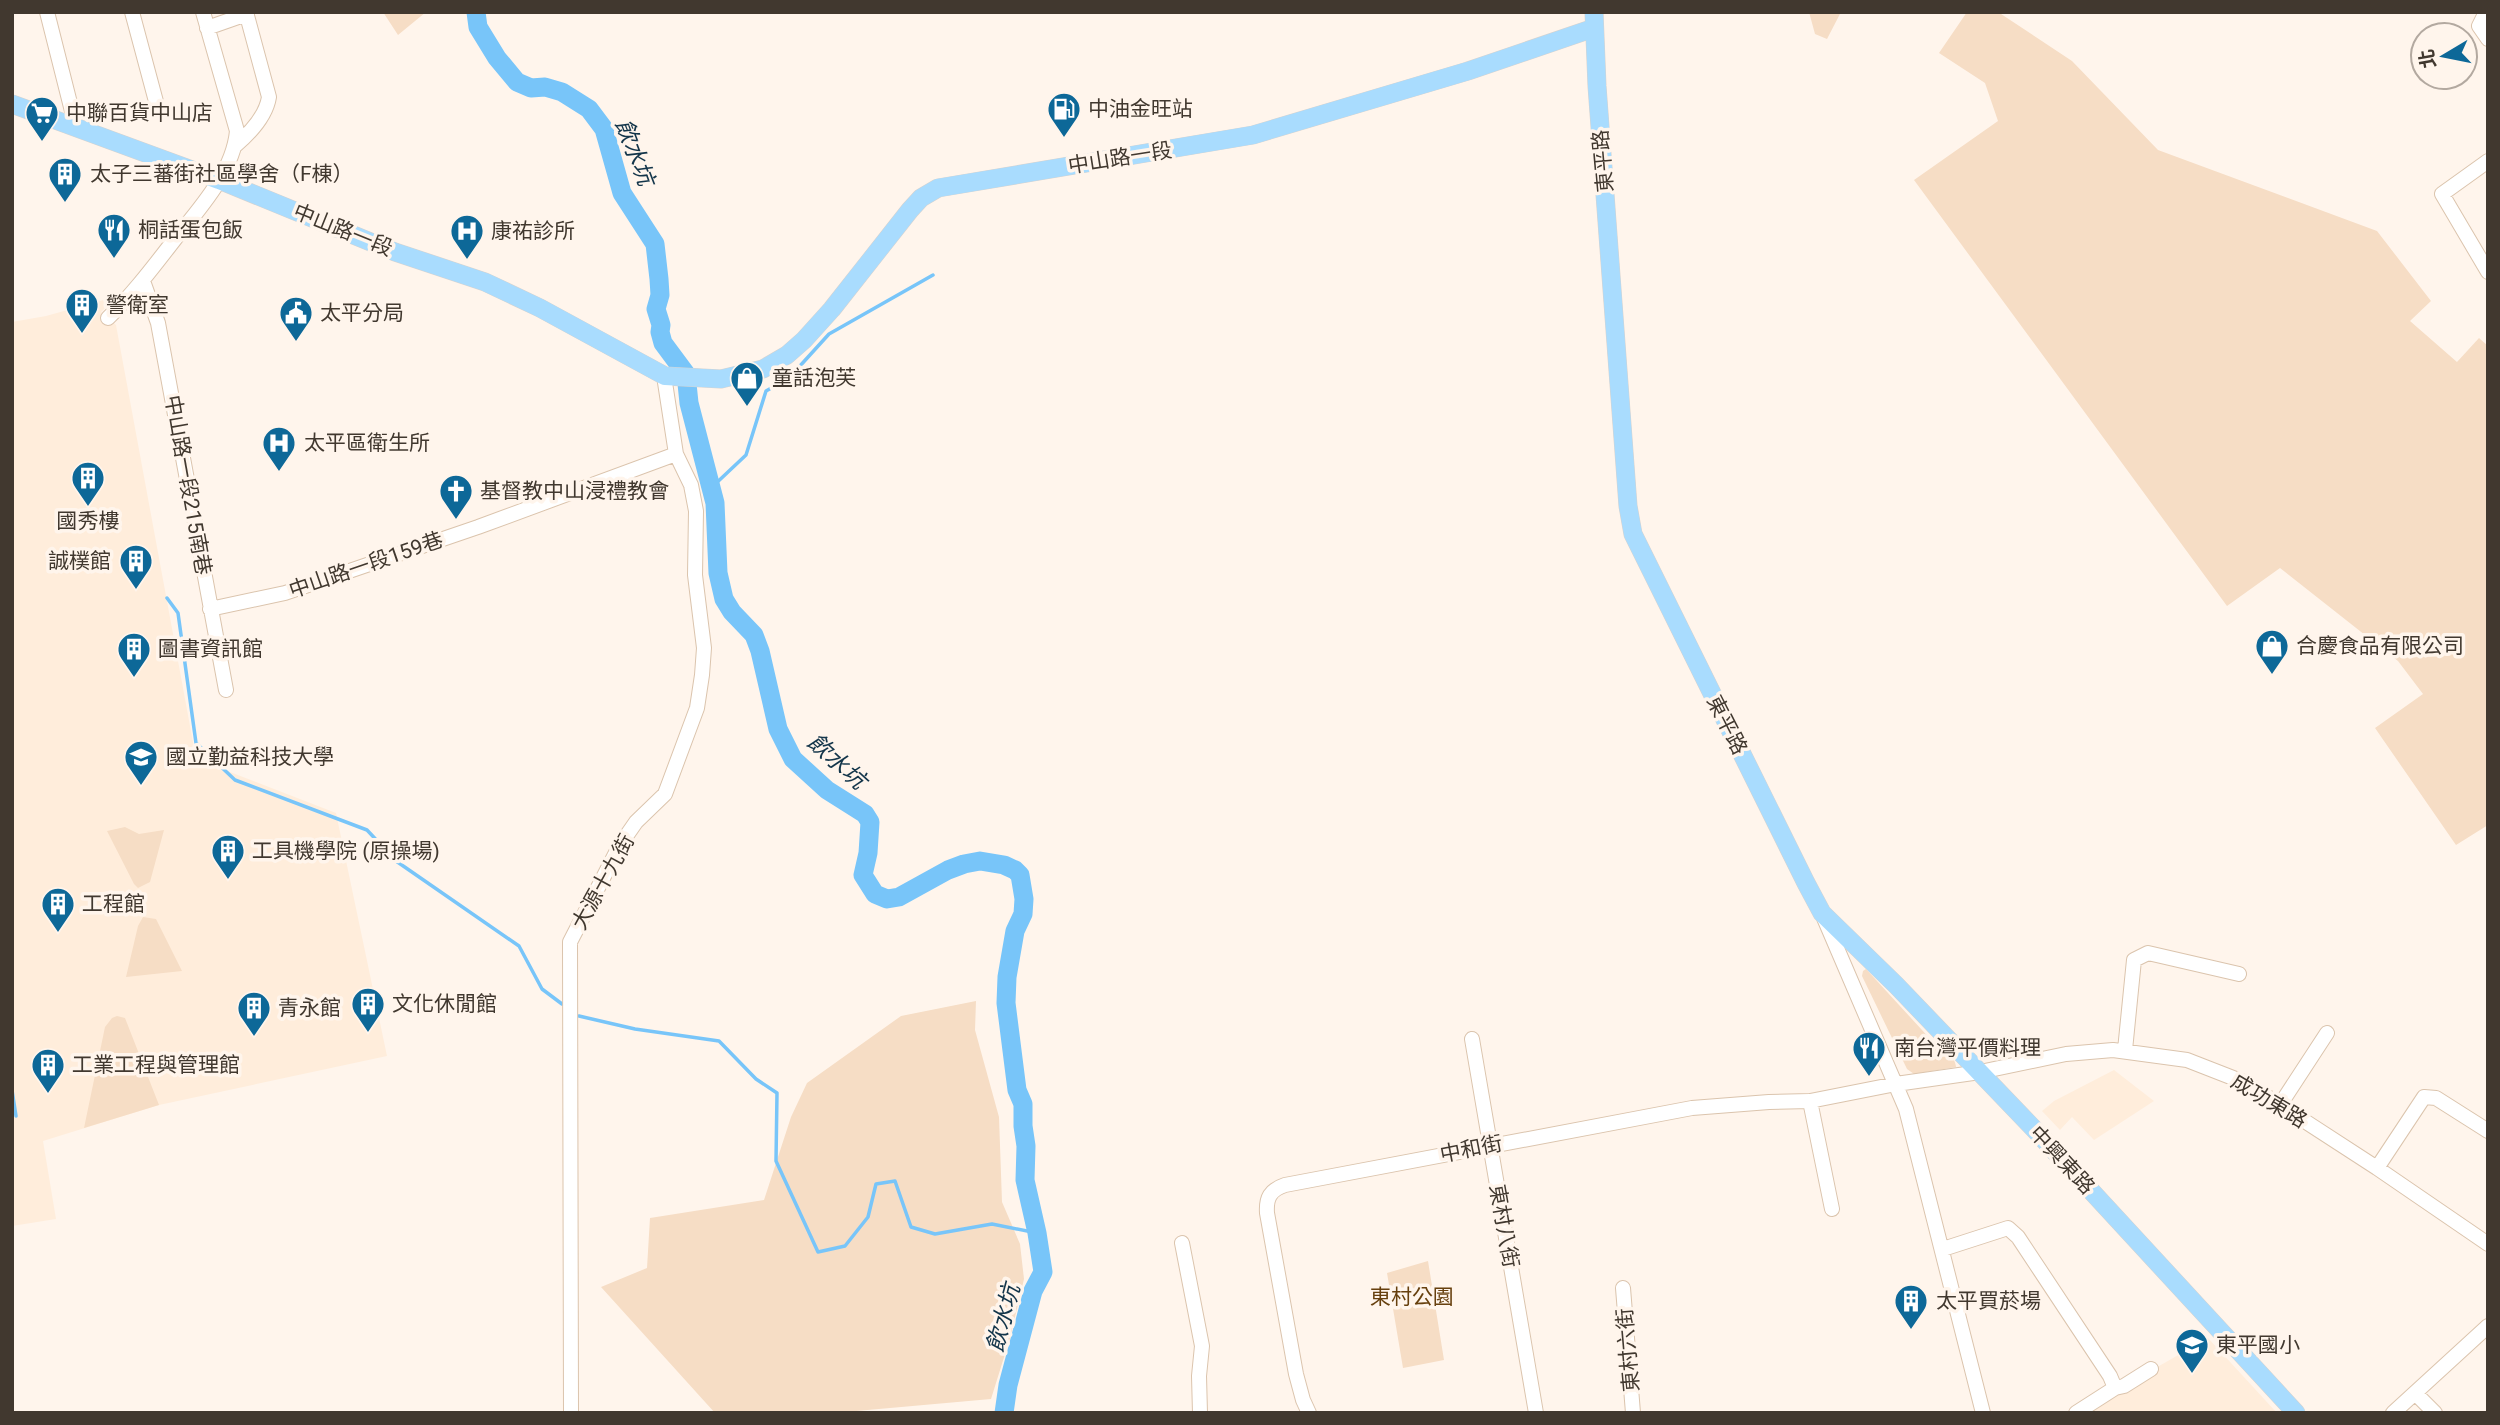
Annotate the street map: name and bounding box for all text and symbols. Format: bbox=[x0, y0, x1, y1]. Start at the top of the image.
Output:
north arrow bbox=[2409, 21, 2479, 91]
text: 北 bbox=[2415, 48, 2441, 70]
fuel station icon: 中油金旺站 bbox=[1045, 90, 1083, 139]
supermarket icon: 中聯百貨中山店 bbox=[23, 94, 61, 143]
place label: 中油金旺站 bbox=[1088, 97, 1193, 121]
place label: 中聯百貨中山店 bbox=[66, 101, 213, 125]
water label: 飲水坑 bbox=[610, 115, 661, 192]
street label: 東平路 bbox=[1588, 129, 1618, 193]
street label: 中山路一段 bbox=[1066, 138, 1174, 178]
building icon: 太子三蕃街社區學舍（F棟） bbox=[46, 155, 84, 204]
place label: 太子三蕃街社區學舍（F棟） bbox=[90, 162, 354, 186]
street label: 中山路一段 bbox=[290, 199, 396, 261]
restaurant icon: 桐話蛋包飯 bbox=[95, 211, 133, 260]
hospital icon: 康祐診所 bbox=[448, 212, 486, 261]
place label: 桐話蛋包飯 bbox=[138, 218, 243, 242]
place label: 康祐診所 bbox=[491, 219, 575, 243]
building icon: 警衛室 bbox=[63, 286, 101, 335]
place label: 警衛室 bbox=[106, 293, 169, 317]
public building icon: 太平分局 bbox=[277, 294, 315, 343]
place label: 太平分局 bbox=[320, 301, 404, 325]
shop icon: 童話泡芙 bbox=[728, 359, 766, 408]
place label: 童話泡芙 bbox=[772, 366, 856, 390]
street label: 中山路一段215南巷 bbox=[160, 393, 216, 577]
hospital icon: 太平區衛生所 bbox=[260, 424, 298, 473]
place label: 太平區衛生所 bbox=[304, 431, 430, 455]
building icon: 國秀樓 bbox=[69, 459, 107, 508]
church icon: 基督教中山浸禮教會 bbox=[437, 472, 475, 521]
place label: 基督教中山浸禮教會 bbox=[480, 479, 669, 503]
place label: 國秀樓 bbox=[57, 509, 120, 533]
street label: 中山路一段159巷 bbox=[286, 527, 446, 603]
building icon: 誠樸館 bbox=[117, 542, 155, 591]
place label: 誠樸館 bbox=[48, 549, 111, 573]
shop icon: 合慶食品有限公司 bbox=[2253, 627, 2291, 676]
building icon: 圖書資訊館 bbox=[115, 630, 153, 679]
place label: 合慶食品有限公司 bbox=[2296, 634, 2464, 658]
place label: 圖書資訊館 bbox=[158, 637, 263, 661]
street label: 東平路 bbox=[1702, 691, 1752, 759]
water label: 飲水坑 bbox=[802, 728, 874, 796]
school or university icon: 國立勤益科技大學 bbox=[122, 738, 160, 787]
place label: 國立勤益科技大學 bbox=[166, 745, 334, 769]
street label: 大源十九街 bbox=[567, 830, 639, 934]
building icon: 工具機學院 (原操場) bbox=[209, 832, 247, 881]
place label: 工具機學院 (原操場) bbox=[252, 839, 440, 863]
building icon: 工程館 bbox=[39, 885, 77, 934]
place label: 工程館 bbox=[82, 892, 145, 916]
building icon: 文化休閒館 bbox=[349, 985, 387, 1034]
building icon: 青永館 bbox=[235, 989, 273, 1038]
place label: 文化休閒館 bbox=[392, 992, 497, 1016]
place label: 青永館 bbox=[278, 996, 341, 1020]
restaurant icon: 南台灣平價料理 bbox=[1850, 1029, 1888, 1078]
place label: 南台灣平價料理 bbox=[1894, 1036, 2041, 1060]
building icon: 工業工程與管理館 bbox=[29, 1046, 67, 1095]
place label: 工業工程與管理館 bbox=[72, 1053, 240, 1077]
street label: 成功東路 bbox=[2227, 1069, 2311, 1133]
street label: 中興東路 bbox=[2025, 1121, 2099, 1199]
street label: 中和街 bbox=[1438, 1131, 1504, 1167]
street label: 東村八街 bbox=[1485, 1183, 1523, 1269]
water label: 飲水坑 bbox=[982, 1278, 1026, 1355]
building icon: 太平買菸場 bbox=[1892, 1282, 1930, 1331]
park label: 東村公園 bbox=[1370, 1285, 1454, 1309]
place label: 太平買菸場 bbox=[1936, 1289, 2041, 1313]
street label: 東村六街 bbox=[1612, 1307, 1644, 1393]
school or university icon: 東平國小 bbox=[2173, 1326, 2211, 1375]
place label: 東平國小 bbox=[2216, 1333, 2300, 1357]

